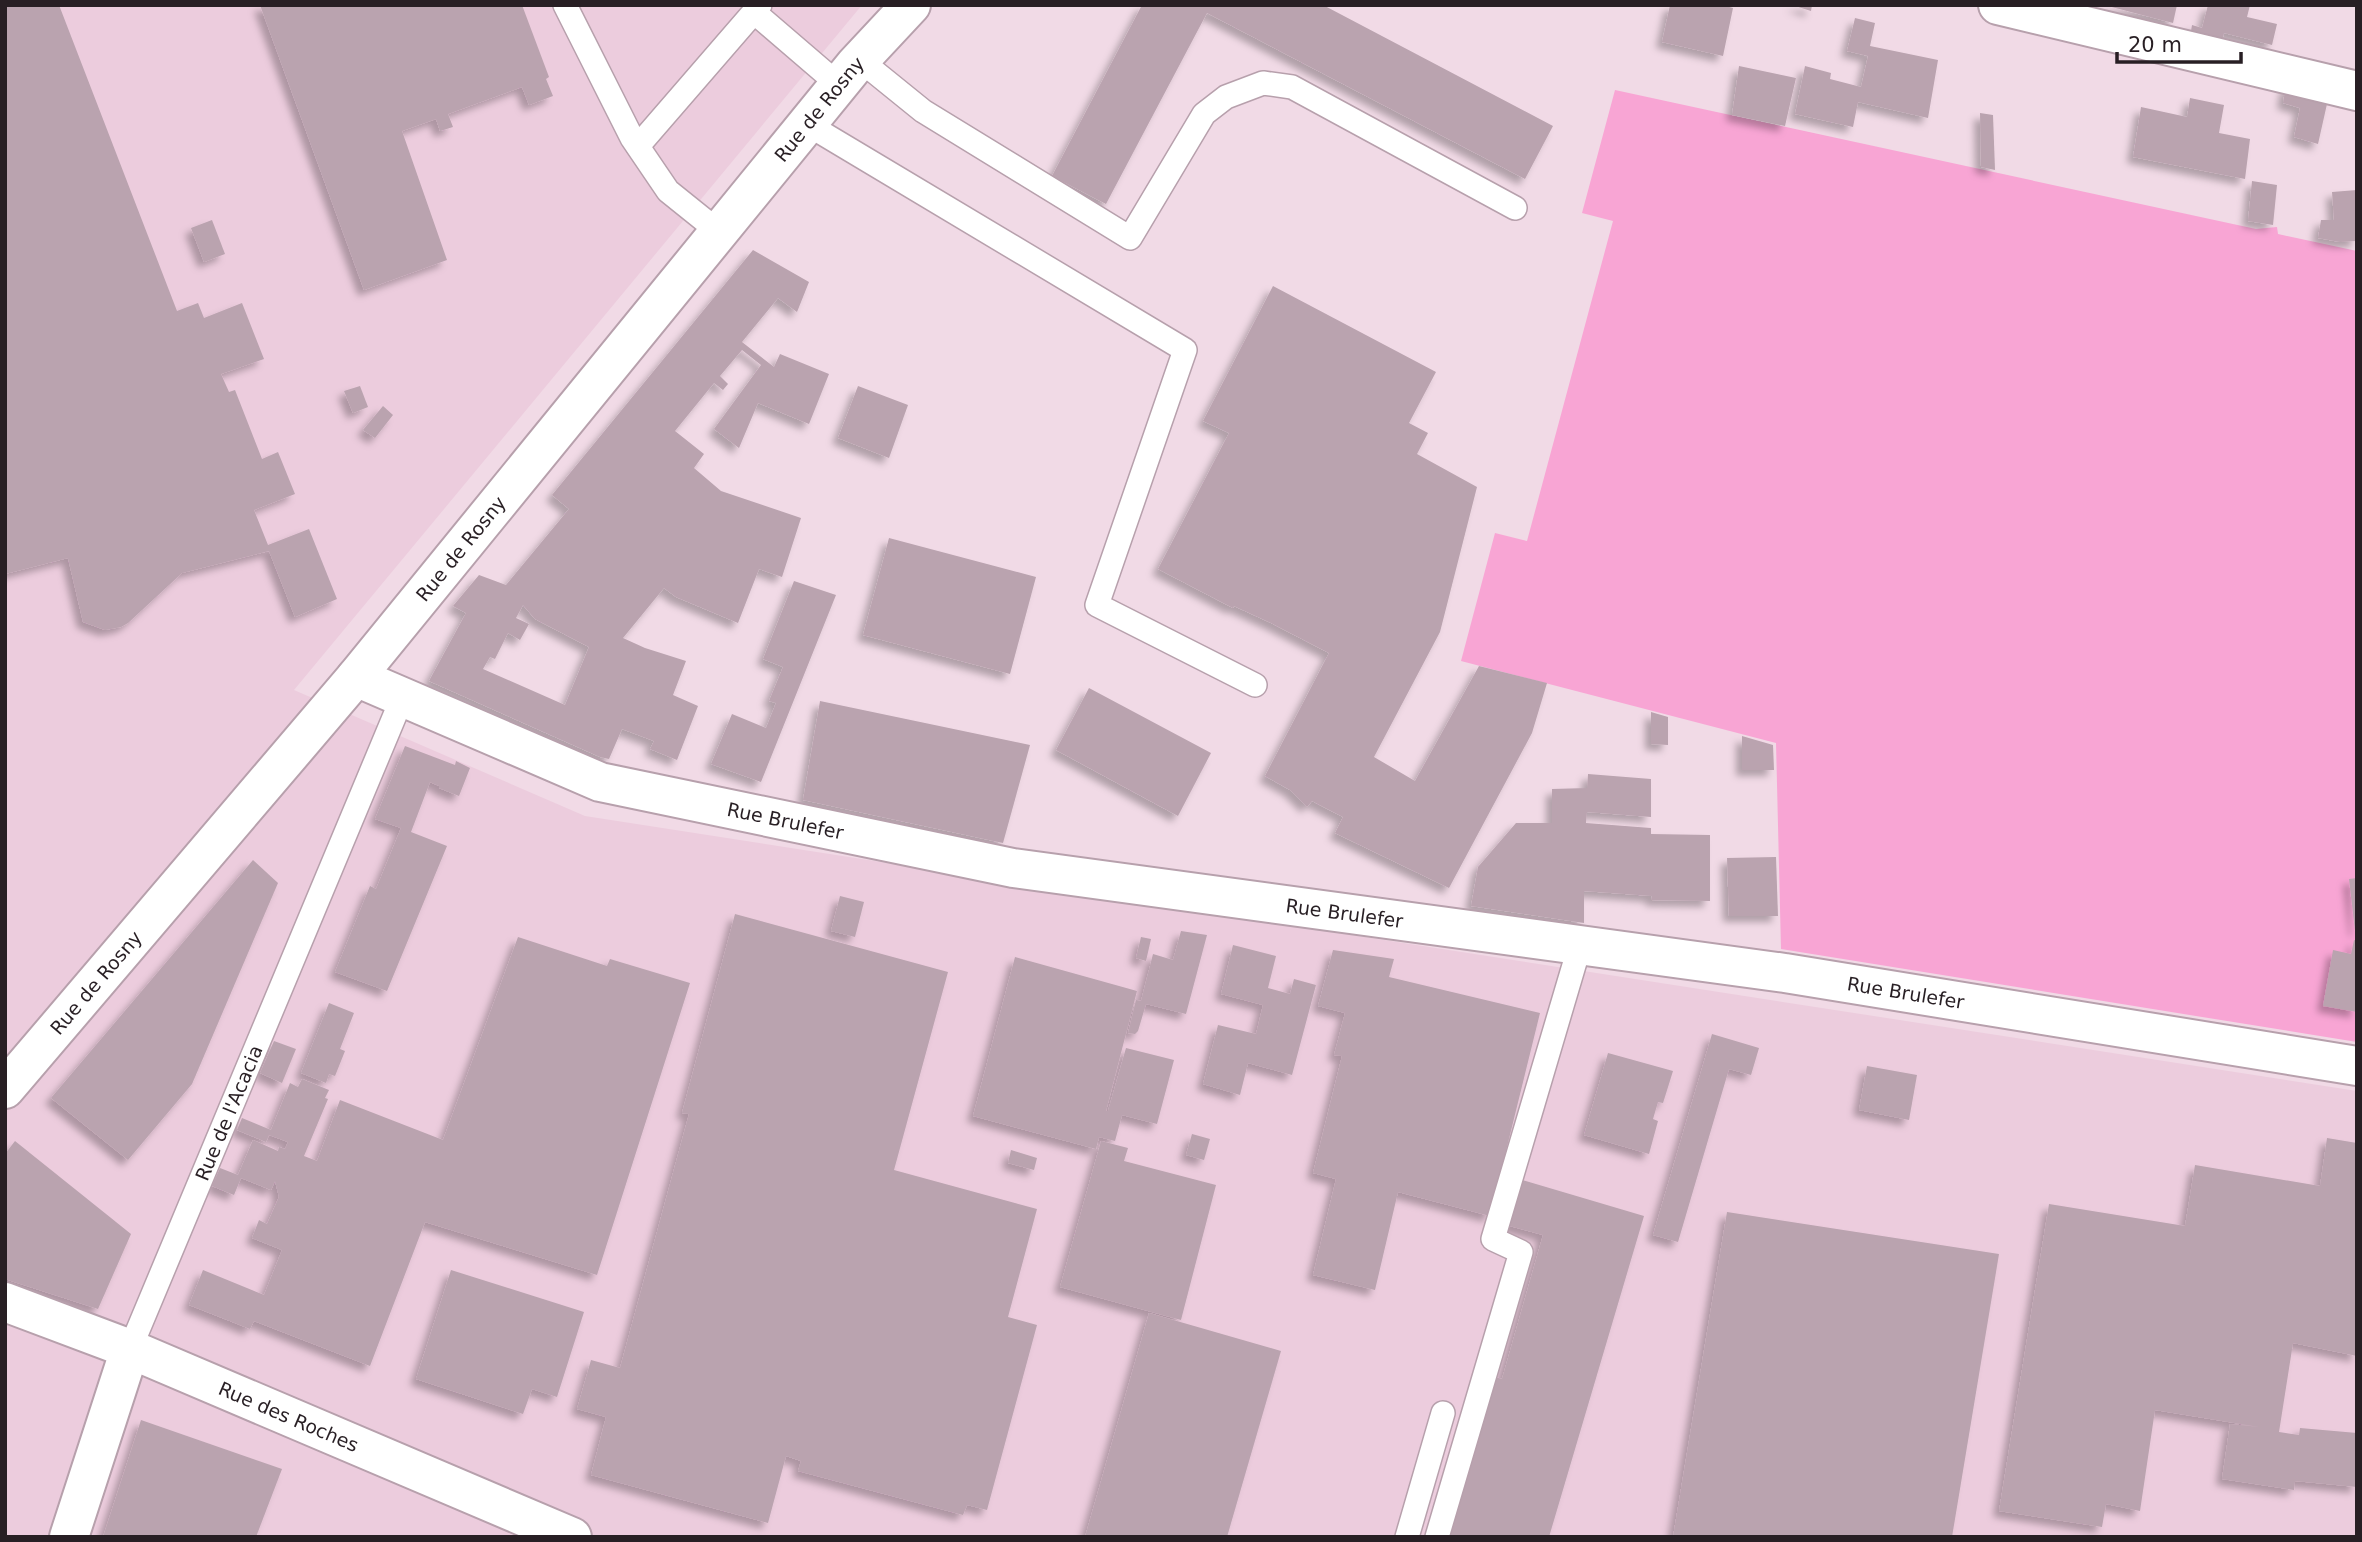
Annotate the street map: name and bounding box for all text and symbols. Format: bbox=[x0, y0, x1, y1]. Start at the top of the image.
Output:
scale bar bbox=[2117, 21, 2241, 65]
text: 20 m bbox=[2128, 33, 2182, 57]
street label: Rue de Rosny bbox=[770, 52, 868, 166]
street label: Rue de Rosny bbox=[411, 492, 510, 606]
street label: Rue Brulefer bbox=[725, 798, 846, 843]
street label: Rue Brulefer bbox=[1284, 894, 1405, 932]
street label: Rue de Rosny bbox=[46, 926, 146, 1039]
street label: Rue Brulefer bbox=[1846, 972, 1966, 1013]
street label: Rue de l'Acacia bbox=[191, 1042, 267, 1184]
street label: Rue des Roches bbox=[215, 1377, 362, 1456]

